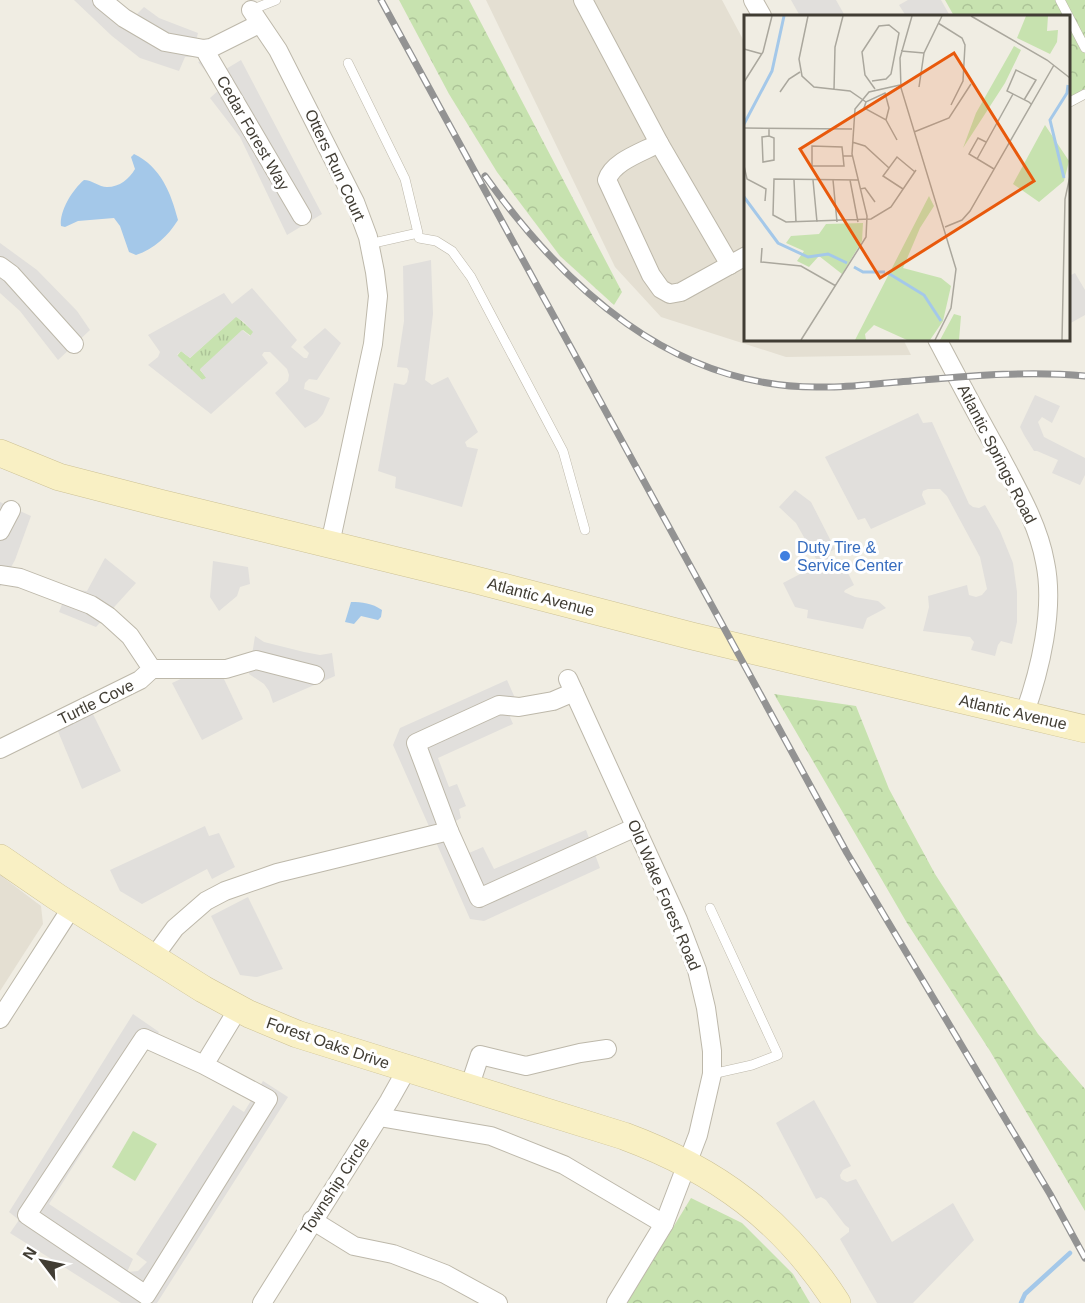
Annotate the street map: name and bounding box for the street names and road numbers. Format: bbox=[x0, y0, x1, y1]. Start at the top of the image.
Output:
street label: Cedar Forest Way bbox=[213, 73, 293, 193]
street label: Otters Run Court bbox=[302, 107, 368, 224]
street label: Atlantic Springs Road bbox=[955, 382, 1039, 526]
street label: Atlantic Avenue bbox=[486, 575, 596, 619]
street label: Turtle Cove bbox=[55, 676, 137, 728]
street label: Atlantic Avenue bbox=[957, 691, 1069, 733]
street label: Old Wake Forest Road bbox=[624, 817, 704, 973]
street label: Forest Oaks Drive bbox=[264, 1014, 392, 1072]
street label: Township Circle bbox=[297, 1134, 373, 1238]

